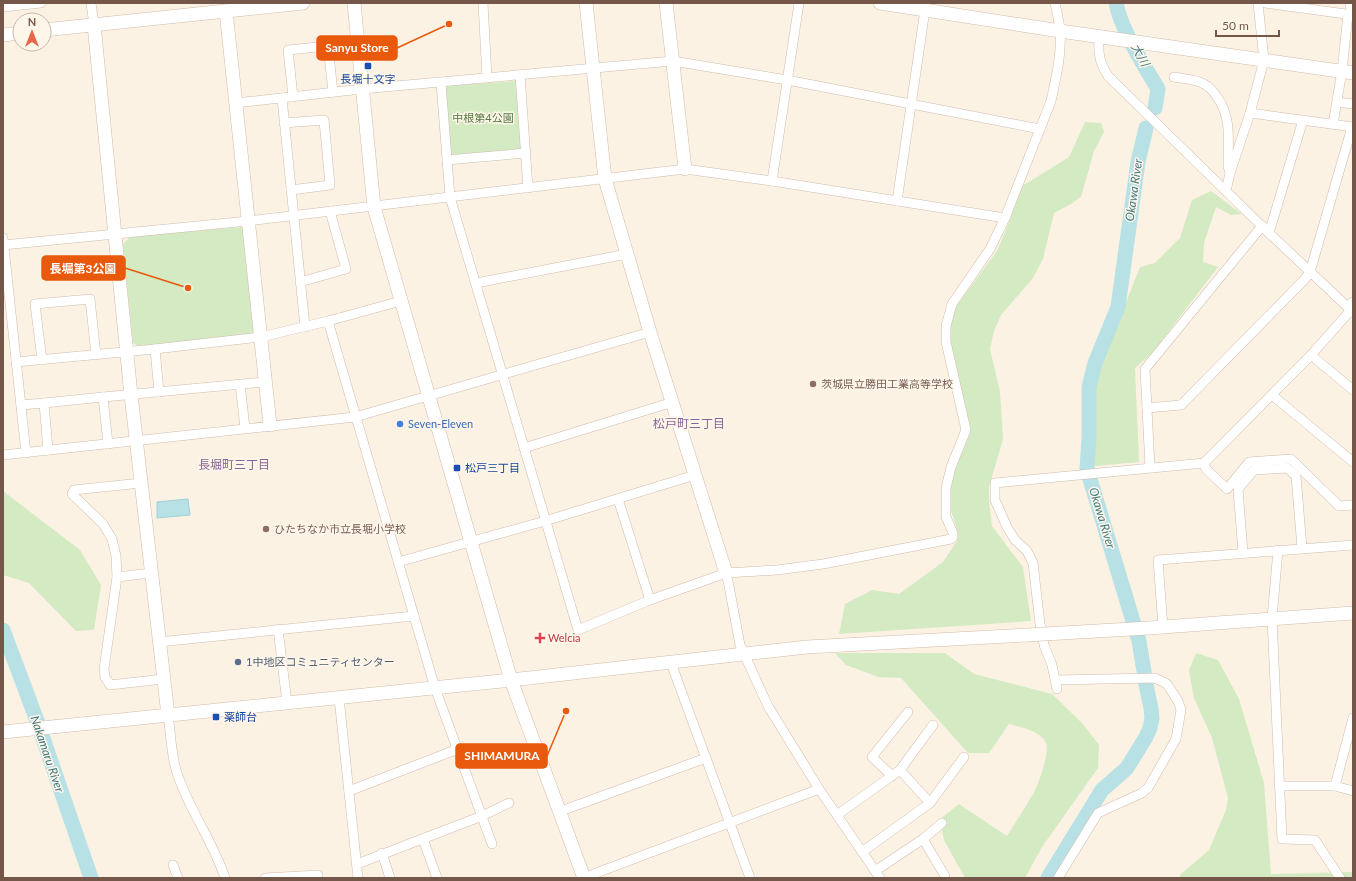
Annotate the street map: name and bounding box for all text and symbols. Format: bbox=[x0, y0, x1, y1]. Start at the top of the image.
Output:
north arrow bbox=[12, 12, 52, 52]
scale bar bbox=[1216, 12, 1279, 38]
text: N bbox=[28, 15, 36, 28]
text: 50 m bbox=[1222, 18, 1249, 33]
callout: Sanyu Store bbox=[317, 36, 397, 60]
text: Sanyu Store bbox=[325, 40, 389, 55]
water label: 大川 bbox=[1128, 41, 1154, 71]
marker: 長堀十文字 bbox=[363, 61, 373, 71]
place label: 長堀十文字 bbox=[341, 72, 396, 85]
park label: 中根第4公園 bbox=[452, 111, 514, 124]
water label: Okawa River bbox=[1122, 157, 1145, 222]
callout: 長堀第3公園 bbox=[42, 256, 125, 280]
text: 長堀第3公園 bbox=[50, 261, 116, 276]
place label: 茨城県立勝田工業高等学校 bbox=[821, 377, 953, 390]
marker: 茨城県立勝田工業高等学校 bbox=[808, 379, 818, 389]
district label: 松戸町三丁目 bbox=[653, 416, 725, 431]
place label: Seven-Eleven bbox=[408, 417, 473, 430]
marker: Seven-Eleven bbox=[395, 419, 405, 429]
district label: 長堀町三丁目 bbox=[198, 457, 270, 472]
place label: 松戸三丁目 bbox=[465, 461, 520, 474]
marker: 松戸三丁目 bbox=[452, 463, 462, 473]
water label: Okawa River bbox=[1086, 486, 1119, 551]
place label: ひたちなか市立長堀小学校 bbox=[274, 522, 406, 535]
marker: ひたちなか市立長堀小学校 bbox=[261, 524, 271, 534]
place label: Welcia bbox=[548, 631, 581, 644]
marker: Welcia bbox=[535, 633, 545, 643]
place label: 1中地区コミュニティセンター bbox=[246, 655, 395, 668]
marker: 1中地区コミュニティセンター bbox=[233, 657, 243, 667]
place label: 薬師台 bbox=[224, 710, 257, 723]
marker: 薬師台 bbox=[211, 712, 221, 722]
water label: Nakamaru River bbox=[27, 714, 68, 795]
callout: SHIMAMURA bbox=[456, 744, 547, 768]
text: SHIMAMURA bbox=[464, 748, 540, 763]

